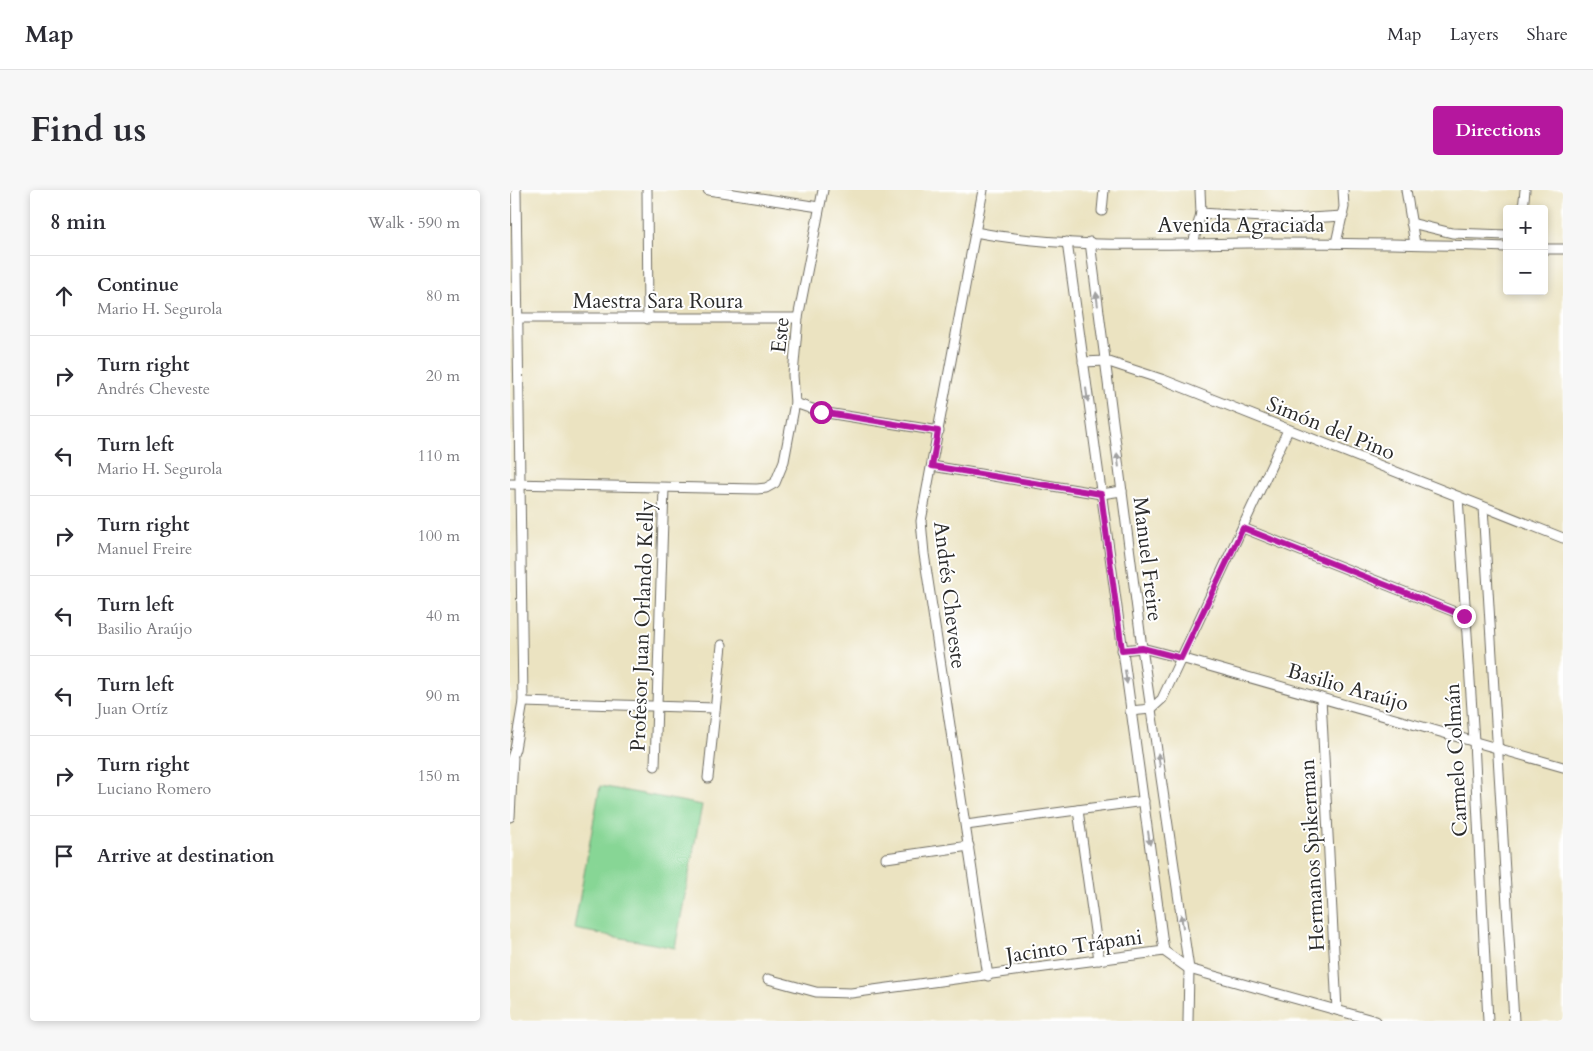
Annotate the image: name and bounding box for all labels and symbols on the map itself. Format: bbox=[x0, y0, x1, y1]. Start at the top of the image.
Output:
street label: Avenida Agraciada bbox=[1157, 211, 1325, 240]
street label: Maestra Sara Roura bbox=[573, 287, 743, 316]
one-way arrow bbox=[1093, 291, 1101, 307]
street label: Este bbox=[764, 316, 797, 355]
one-way arrow bbox=[1084, 387, 1092, 403]
street label: Simón del Pino bbox=[1262, 389, 1399, 467]
route start bbox=[810, 401, 833, 424]
one-way arrow bbox=[1114, 452, 1122, 468]
street label: Manuel Freire bbox=[1125, 495, 1170, 623]
street label: Profesor Juan Orlando Kelly bbox=[624, 500, 661, 752]
street label: Andrés Cheveste bbox=[926, 520, 973, 670]
route end bbox=[1453, 605, 1476, 628]
street label: Basilio Araújo bbox=[1284, 656, 1412, 719]
one-way arrow bbox=[1122, 669, 1130, 685]
street label: Carmelo Colmán bbox=[1438, 682, 1475, 838]
one-way arrow bbox=[1155, 752, 1163, 768]
street label: Hermanos Spikerman bbox=[1293, 758, 1332, 952]
one-way arrow bbox=[1145, 830, 1153, 846]
one-way arrow bbox=[1178, 912, 1186, 928]
street label: Jacinto Trápani bbox=[1001, 923, 1144, 971]

